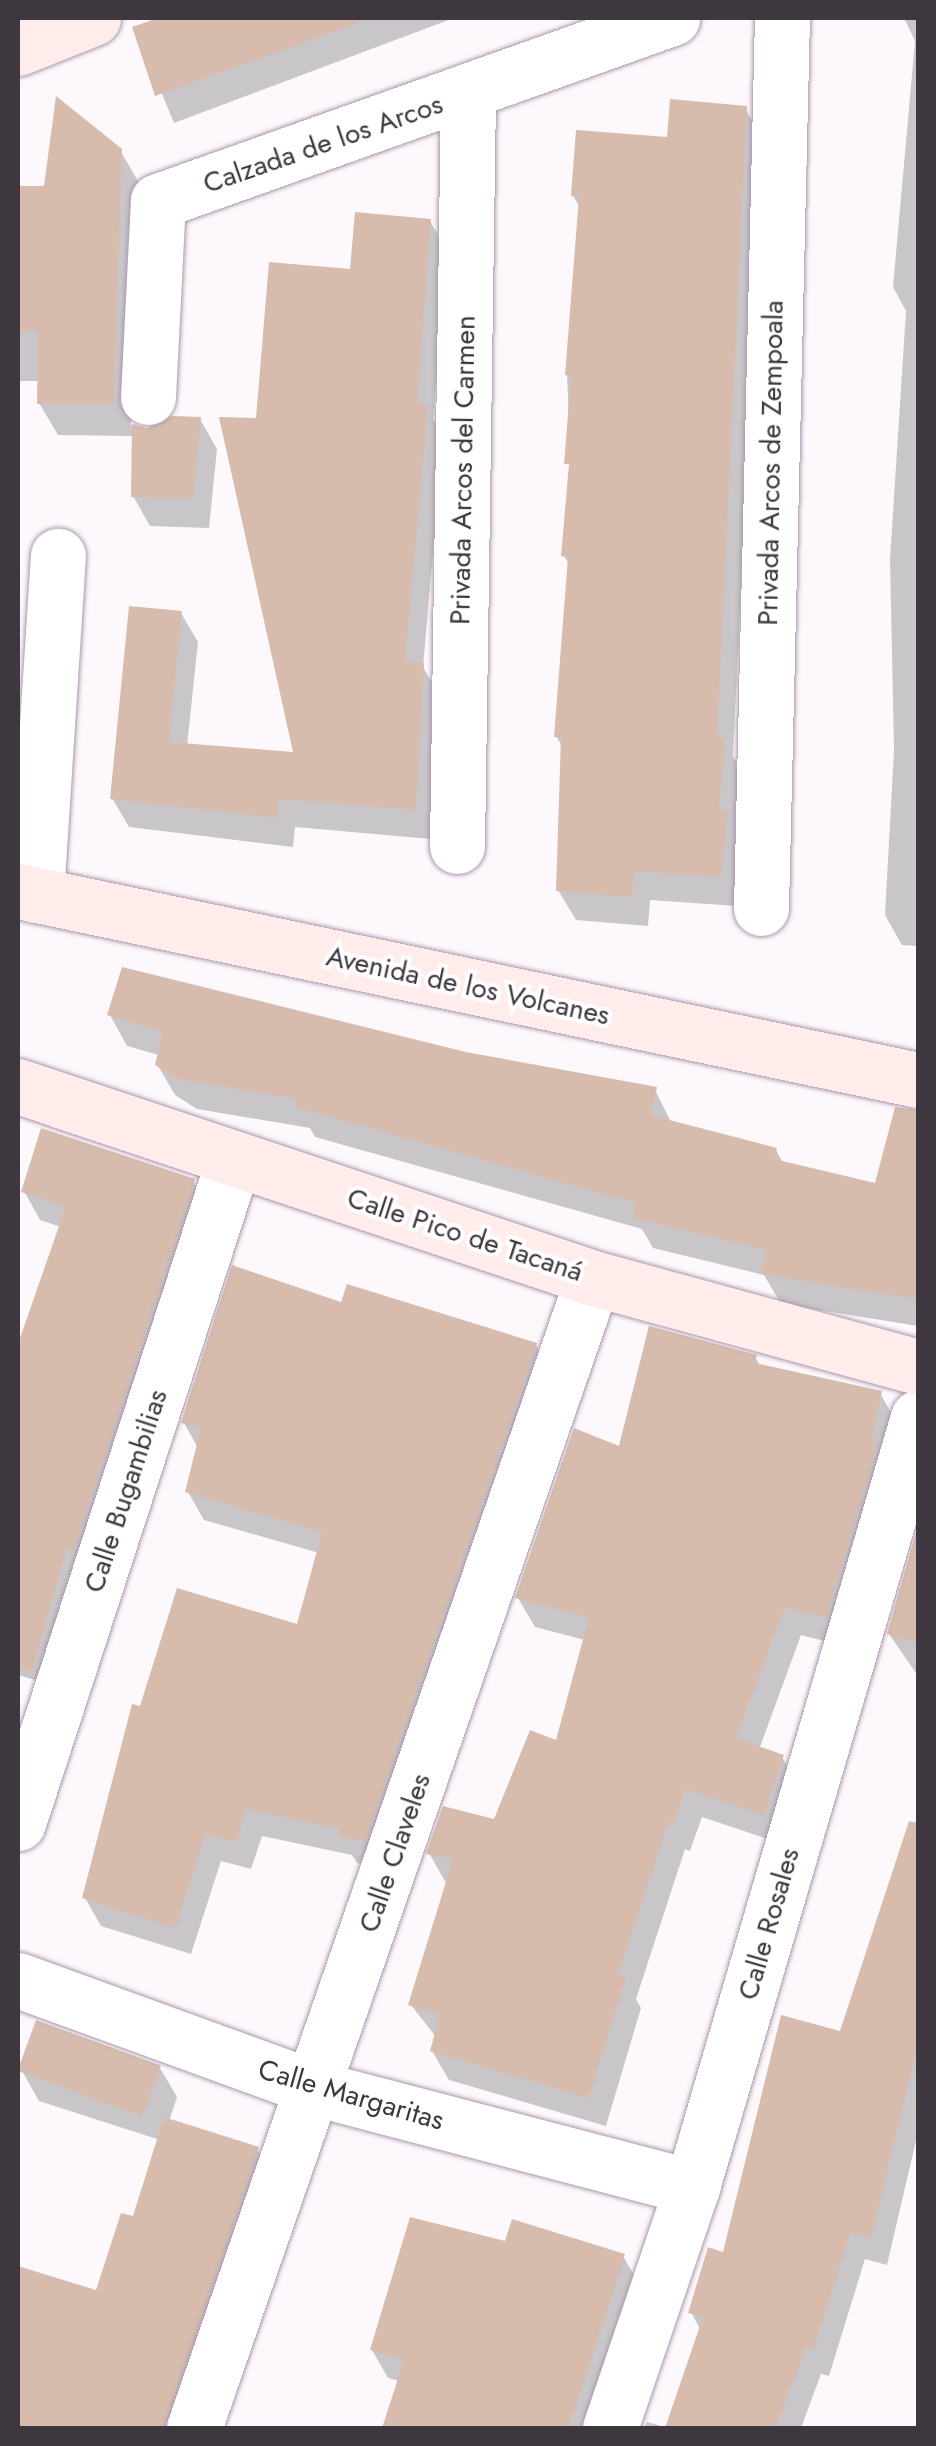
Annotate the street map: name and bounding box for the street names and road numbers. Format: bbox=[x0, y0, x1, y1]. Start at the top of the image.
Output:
street label: Calzada de los Arcos bbox=[199, 87, 447, 201]
street label: Privada Arcos de Zempoala bbox=[751, 300, 791, 626]
street label: Privada Arcos del Carmen bbox=[443, 315, 483, 625]
street label: Avenida de los Volcanes bbox=[323, 940, 613, 1032]
street label: Calle Pico de Tacaná bbox=[343, 1181, 587, 1289]
street label: Calle Bugambilias bbox=[77, 1385, 175, 1597]
street label: Calle Claveles bbox=[352, 1769, 438, 1937]
street label: Calle Rosales bbox=[731, 1844, 807, 2004]
street label: Calle Margaritas bbox=[254, 2052, 448, 2138]

